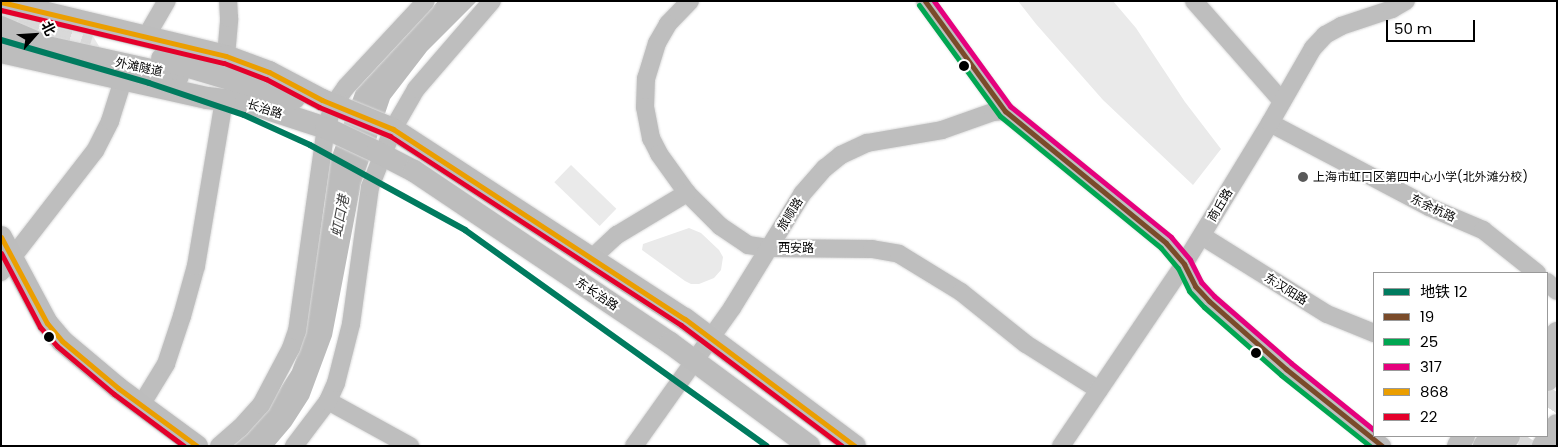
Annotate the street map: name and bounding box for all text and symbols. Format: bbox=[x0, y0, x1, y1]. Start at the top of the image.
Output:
north arrow bbox=[10, 10, 60, 60]
scale bar bbox=[1388, 10, 1477, 42]
text: 北 bbox=[36, 18, 61, 39]
text: 50 m bbox=[1394, 18, 1432, 39]
street label: 外滩隧道 bbox=[114, 55, 164, 79]
unlabelled marker bbox=[959, 61, 969, 71]
street label: 长治路 bbox=[246, 97, 284, 121]
place label: 上海市虹口区第四中心小学(北外滩分校) bbox=[1313, 170, 1528, 184]
marker: 上海市虹口区第四中心小学(北外滩分校) bbox=[1297, 171, 1309, 183]
street label: 商丘路 bbox=[1205, 186, 1235, 224]
street label: 东余杭路 bbox=[1408, 191, 1458, 225]
water label: 虹口港 bbox=[328, 194, 352, 238]
street label: 旅顺路 bbox=[774, 195, 806, 233]
street label: 西安路 bbox=[778, 241, 814, 255]
street label: 东汉阳路 bbox=[1262, 270, 1310, 308]
legend bbox=[1373, 272, 1548, 437]
street label: 东长治路 bbox=[573, 275, 621, 313]
text: 地铁 12 bbox=[1420, 281, 1467, 302]
text: 19 bbox=[1420, 306, 1434, 327]
text: 25 bbox=[1420, 331, 1438, 352]
unlabelled marker bbox=[44, 332, 54, 342]
unlabelled marker bbox=[1251, 348, 1261, 358]
text: 317 bbox=[1420, 356, 1442, 377]
text: 868 bbox=[1420, 381, 1448, 402]
text: 22 bbox=[1420, 406, 1437, 427]

